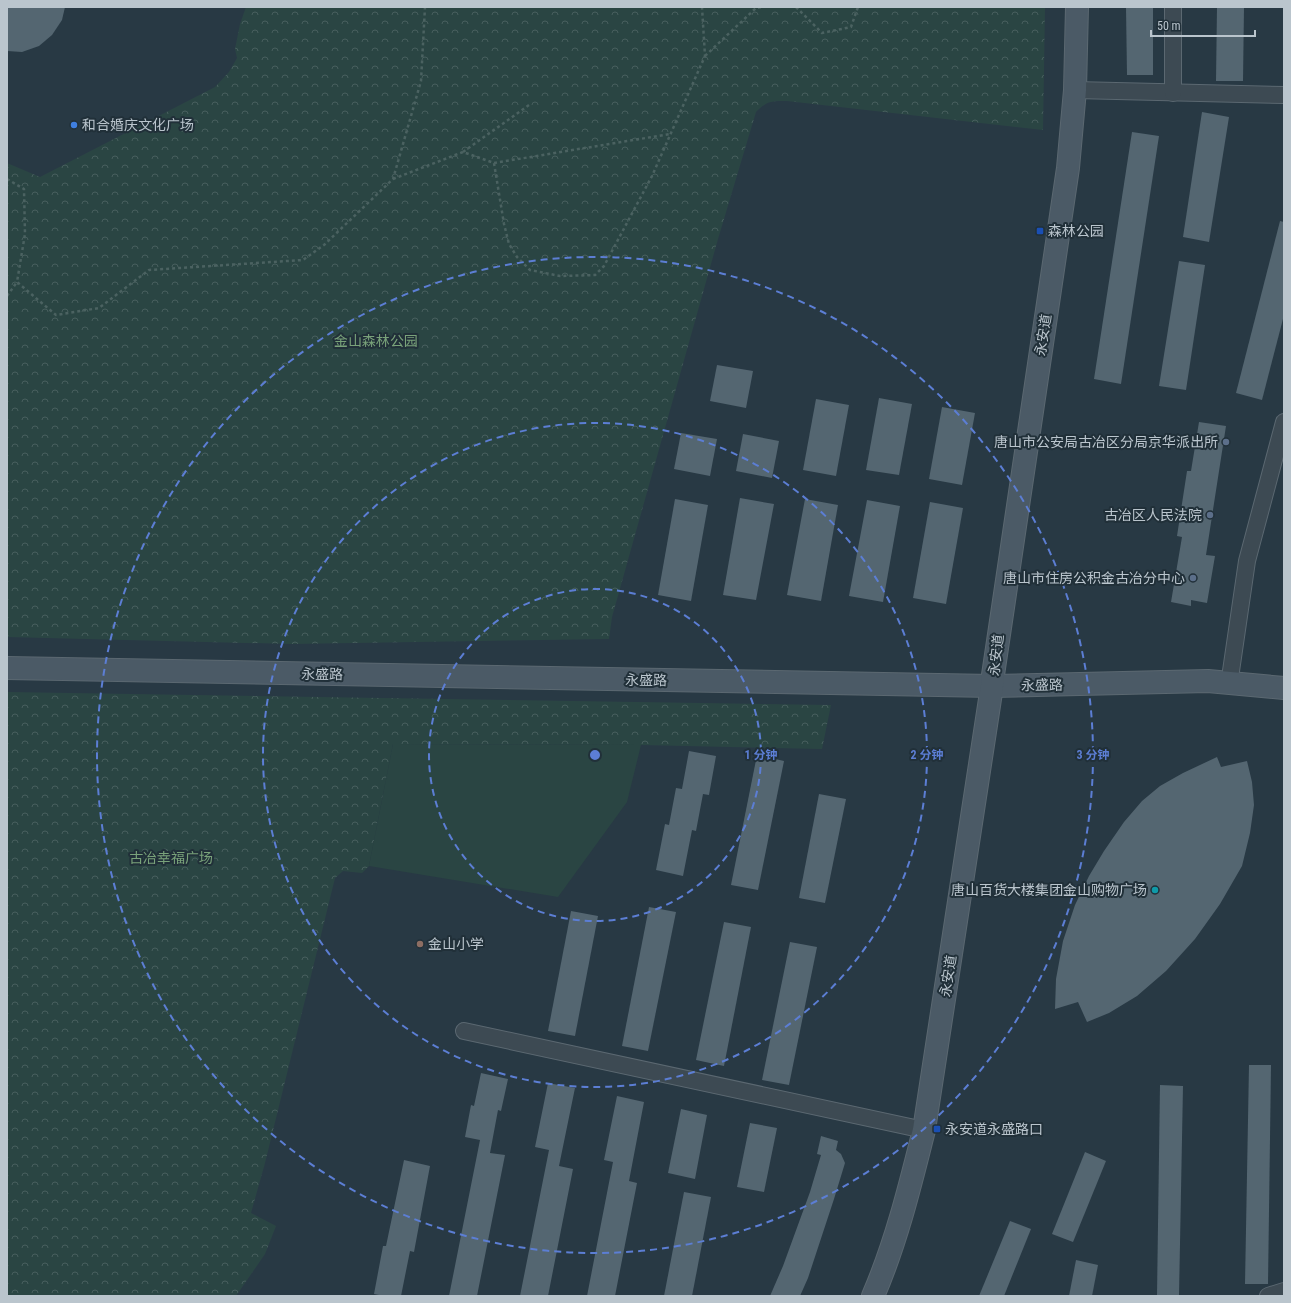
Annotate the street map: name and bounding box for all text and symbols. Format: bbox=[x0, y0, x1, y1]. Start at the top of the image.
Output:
scale bar bbox=[1151, 12, 1255, 38]
text: 50 m bbox=[1157, 19, 1181, 33]
place label: 和合婚庆文化广场 bbox=[82, 117, 194, 133]
marker: 和合婚庆文化广场 bbox=[69, 120, 79, 130]
place label: 森林公园 bbox=[1048, 223, 1104, 239]
marker: 森林公园 bbox=[1035, 226, 1045, 236]
street label: 永安道 bbox=[1032, 313, 1054, 357]
park label: 金山森林公园 bbox=[334, 333, 418, 349]
place label: 唐山市公安局古冶区分局京华派出所 bbox=[994, 434, 1218, 450]
marker: 唐山市公安局古冶区分局京华派出所 bbox=[1221, 437, 1231, 447]
place label: 古冶区人民法院 bbox=[1104, 507, 1202, 523]
marker: 古冶区人民法院 bbox=[1205, 510, 1215, 520]
place label: 唐山市住房公积金古冶分中心 bbox=[1003, 570, 1185, 586]
marker: 唐山市住房公积金古冶分中心 bbox=[1188, 573, 1198, 583]
street label: 永安道 bbox=[986, 633, 1006, 677]
street label: 永盛路 bbox=[301, 666, 343, 682]
street label: 永盛路 bbox=[625, 672, 667, 688]
street label: 永盛路 bbox=[1021, 677, 1063, 693]
centre of rings bbox=[588, 748, 602, 762]
text: 1 分钟 bbox=[745, 748, 777, 762]
text: 2 分钟 bbox=[911, 748, 943, 762]
text: 3 分钟 bbox=[1077, 748, 1109, 762]
park label: 古冶幸福广场 bbox=[129, 850, 213, 866]
place label: 唐山百货大楼集团金山购物广场 bbox=[951, 882, 1147, 898]
marker: 唐山百货大楼集团金山购物广场 bbox=[1150, 885, 1160, 895]
place label: 金山小学 bbox=[428, 936, 484, 952]
marker: 金山小学 bbox=[415, 939, 425, 949]
street label: 永安道 bbox=[937, 954, 959, 998]
place label: 永安道永盛路口 bbox=[945, 1121, 1043, 1137]
marker: 永安道永盛路口 bbox=[932, 1124, 942, 1134]

